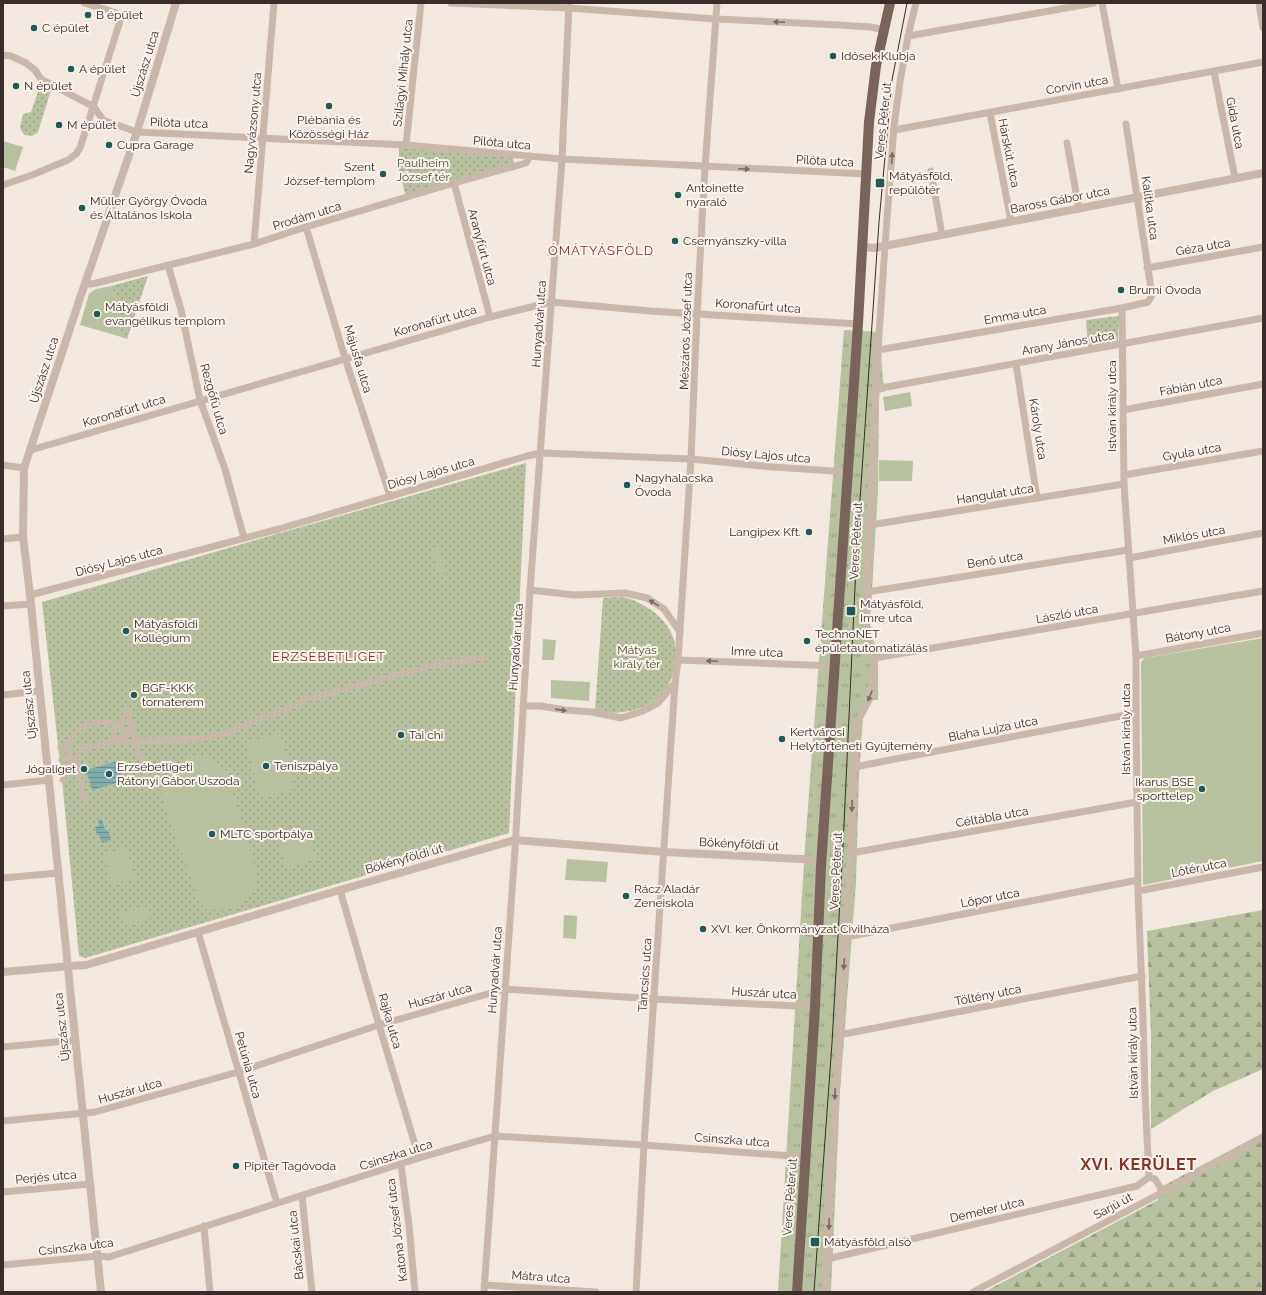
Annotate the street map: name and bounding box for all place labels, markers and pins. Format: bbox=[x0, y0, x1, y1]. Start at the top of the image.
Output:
place label: B épület bbox=[96, 8, 143, 22]
marker: B épület bbox=[83, 10, 93, 20]
place label: C épület bbox=[42, 21, 89, 35]
marker: C épület bbox=[29, 23, 39, 33]
place label: Idősek Klubja bbox=[841, 49, 916, 63]
marker: Idősek Klubja bbox=[828, 51, 838, 61]
place label: A épület bbox=[79, 62, 126, 76]
marker: A épület bbox=[66, 64, 76, 74]
place label: N épület bbox=[24, 79, 72, 93]
marker: N épület bbox=[11, 81, 21, 91]
marker: Plébánia és Közösségi Ház bbox=[324, 101, 334, 111]
place label: Plébánia és Közösségi Ház bbox=[289, 113, 369, 141]
place label: M épület bbox=[67, 118, 116, 132]
marker: M épület bbox=[54, 120, 64, 130]
place label: Cupra Garage bbox=[117, 138, 194, 152]
marker: Cupra Garage bbox=[104, 140, 114, 150]
place label: Szent József-templom bbox=[284, 160, 375, 188]
marker: Szent József-templom bbox=[378, 169, 388, 179]
place label: Mátyásföld, repülőtér bbox=[889, 169, 953, 197]
marker: Mátyásföld, repülőtér bbox=[874, 177, 886, 189]
place label: Antoinette nyaraló bbox=[686, 181, 744, 209]
marker: Antoinette nyaraló bbox=[673, 190, 683, 200]
place label: Müller György Óvoda és Általános Iskola bbox=[90, 194, 207, 222]
marker: Müller György Óvoda és Általános Iskola bbox=[77, 203, 87, 213]
place label: Csernyánszky-villa bbox=[683, 234, 786, 248]
marker: Csernyánszky-villa bbox=[670, 236, 680, 246]
place label: Brumi Óvoda bbox=[1129, 283, 1201, 297]
marker: Brumi Óvoda bbox=[1116, 285, 1126, 295]
place label: Mátyásföldi evangélikus templom bbox=[105, 300, 225, 328]
marker: Mátyásföldi evangélikus templom bbox=[92, 309, 102, 319]
place label: Nagyhalacska Óvoda bbox=[635, 471, 713, 499]
marker: Nagyhalacska Óvoda bbox=[622, 480, 632, 490]
place label: Langipex Kft. bbox=[729, 525, 801, 539]
marker: Langipex Kft. bbox=[804, 527, 814, 537]
place label: Mátyásföld, Imre utca bbox=[860, 597, 924, 625]
marker: Mátyásföld, Imre utca bbox=[845, 605, 857, 617]
place label: Mátyásföldi Kollégium bbox=[134, 617, 198, 645]
marker: Mátyásföldi Kollégium bbox=[121, 626, 131, 636]
place label: TechnoNET épületautomatizálás bbox=[815, 627, 928, 655]
marker: TechnoNET épületautomatizálás bbox=[802, 636, 812, 646]
place label: BGF-KKK tornaterem bbox=[142, 681, 204, 709]
marker: BGF-KKK tornaterem bbox=[129, 690, 139, 700]
place label: Kertvárosi Helytörténeti Gyűjtemény bbox=[790, 725, 933, 753]
place label: Tai chi bbox=[409, 728, 443, 742]
marker: Tai chi bbox=[396, 730, 406, 740]
marker: Kertvárosi Helytörténeti Gyűjtemény bbox=[777, 734, 787, 744]
place label: Teniszpálya bbox=[274, 759, 338, 773]
place label: Erzsébetligeti Rátonyi Gábor Uszoda bbox=[117, 760, 240, 788]
marker: Teniszpálya bbox=[261, 761, 271, 771]
place label: Jógaliget bbox=[25, 762, 76, 776]
marker: Jógaliget bbox=[79, 764, 89, 774]
marker: Erzsébetligeti Rátonyi Gábor Uszoda bbox=[104, 769, 114, 779]
place label: Ikarus BSE sporttelep bbox=[1135, 775, 1194, 803]
marker: Ikarus BSE sporttelep bbox=[1197, 784, 1207, 794]
place label: MLTC sportpálya bbox=[220, 827, 313, 841]
marker: MLTC sportpálya bbox=[207, 829, 217, 839]
place label: Rácz Aladár Zeneiskola bbox=[634, 882, 700, 910]
marker: Rácz Aladár Zeneiskola bbox=[621, 891, 631, 901]
place label: XVI. ker. Önkormányzat Civilháza bbox=[711, 922, 889, 936]
marker: XVI. ker. Önkormányzat Civilháza bbox=[698, 924, 708, 934]
place label: Pipitér Tagóvoda bbox=[244, 1159, 336, 1173]
marker: Pipitér Tagóvoda bbox=[231, 1161, 241, 1171]
place label: Mátyásföld alsó bbox=[824, 1235, 911, 1249]
marker: Mátyásföld alsó bbox=[809, 1236, 821, 1248]

